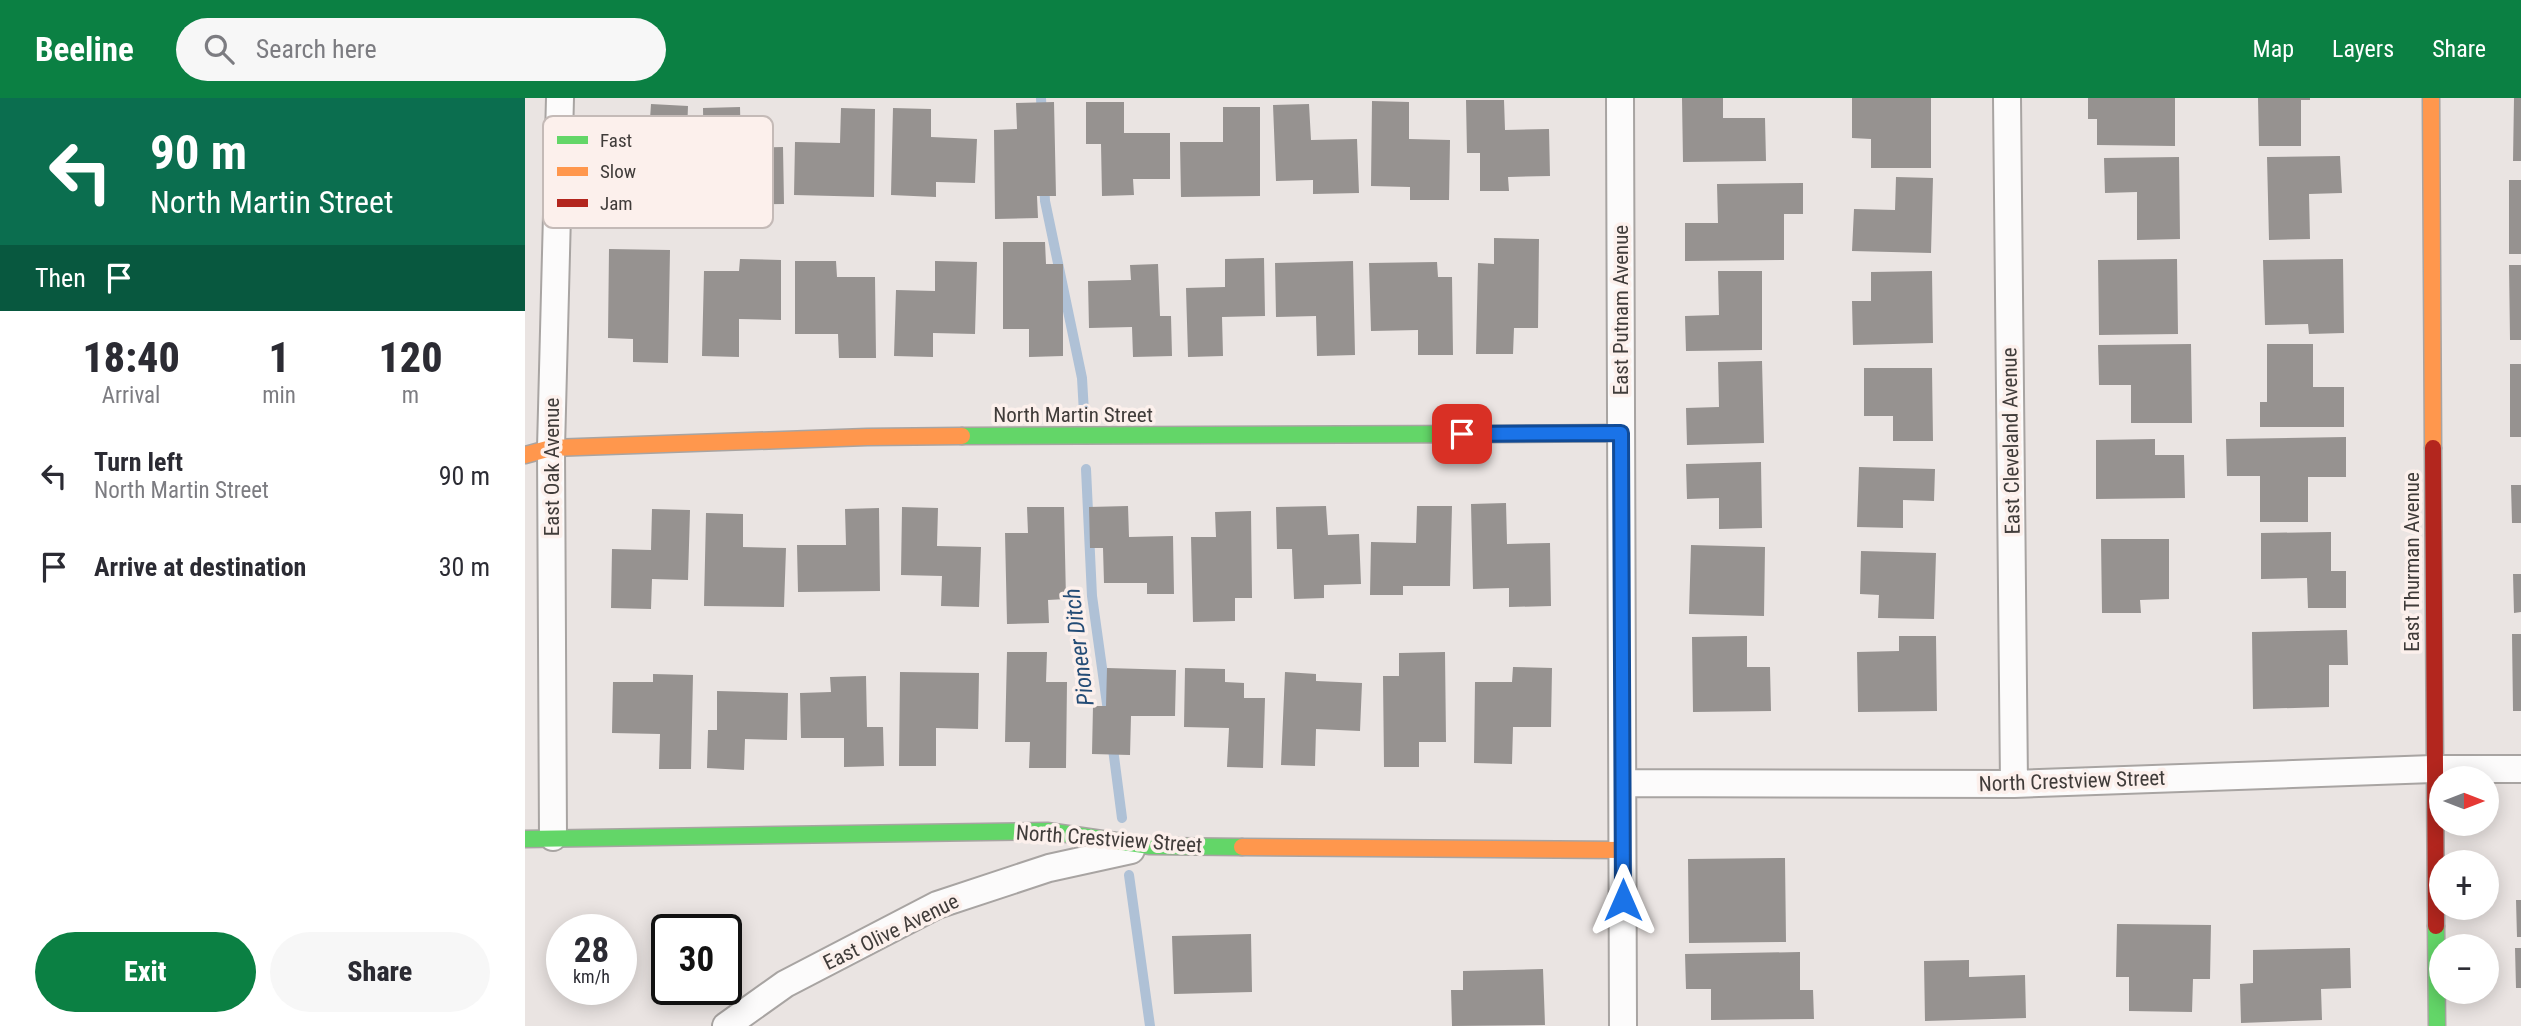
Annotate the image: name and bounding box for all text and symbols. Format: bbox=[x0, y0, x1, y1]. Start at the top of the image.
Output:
search box bbox=[176, 18, 666, 81]
text: Beeline bbox=[35, 30, 134, 69]
icon: search bbox=[200, 30, 238, 68]
text: Search here bbox=[256, 34, 377, 64]
text: Map bbox=[2253, 35, 2294, 63]
text: Layers bbox=[2332, 35, 2394, 63]
text: Share bbox=[2432, 35, 2486, 63]
legend bbox=[543, 116, 773, 228]
text: 90 m bbox=[150, 124, 247, 181]
icon: left bbox=[35, 126, 126, 217]
text: Fast bbox=[600, 129, 632, 152]
text: Slow bbox=[600, 160, 636, 183]
text: North Martin Street bbox=[150, 183, 393, 221]
text: Jam bbox=[600, 192, 633, 215]
street label: East Putnam Avenue bbox=[1609, 225, 1633, 395]
icon: arrive bbox=[100, 259, 138, 297]
text: Then bbox=[35, 263, 86, 293]
text: 18:40 bbox=[82, 333, 180, 382]
text: 1 bbox=[268, 333, 290, 382]
text: 120 bbox=[378, 333, 443, 382]
street label: East Cleveland Avenue bbox=[1997, 347, 2025, 535]
text: Arrival bbox=[102, 382, 160, 409]
text: min bbox=[262, 382, 296, 409]
text: m bbox=[402, 382, 419, 409]
street label: East Oak Avenue bbox=[540, 398, 564, 536]
street label: North Martin Street bbox=[993, 403, 1153, 427]
pin bbox=[1432, 404, 1492, 464]
icon: arrive bbox=[1443, 415, 1481, 453]
text: Turn left bbox=[94, 447, 183, 477]
icon: left bbox=[35, 457, 73, 495]
text: 90 m bbox=[439, 461, 490, 491]
street label: East Thurman Avenue bbox=[2400, 472, 2424, 652]
text: North Martin Street bbox=[94, 477, 269, 504]
icon: arrive bbox=[35, 548, 73, 586]
text: Arrive at destination bbox=[94, 552, 306, 582]
text: 30 m bbox=[439, 552, 490, 582]
water label: Pioneer Ditch bbox=[1058, 587, 1100, 707]
street label: North Crestview Street bbox=[1978, 766, 2166, 796]
north arrow bbox=[2429, 766, 2499, 836]
map controls bbox=[2429, 766, 2499, 1004]
street label: North Crestview Street bbox=[1015, 821, 1203, 857]
button: + bbox=[2429, 850, 2499, 920]
position arrow bbox=[1586, 863, 1660, 937]
street label: East Olive Avenue bbox=[820, 889, 963, 975]
speed limit sign: 30 bbox=[651, 914, 742, 1005]
text: 28 bbox=[574, 930, 609, 971]
button: Exit bbox=[35, 932, 256, 1012]
button: Share bbox=[270, 932, 490, 1012]
button: − bbox=[2429, 934, 2499, 1004]
text: km/h bbox=[573, 966, 610, 987]

